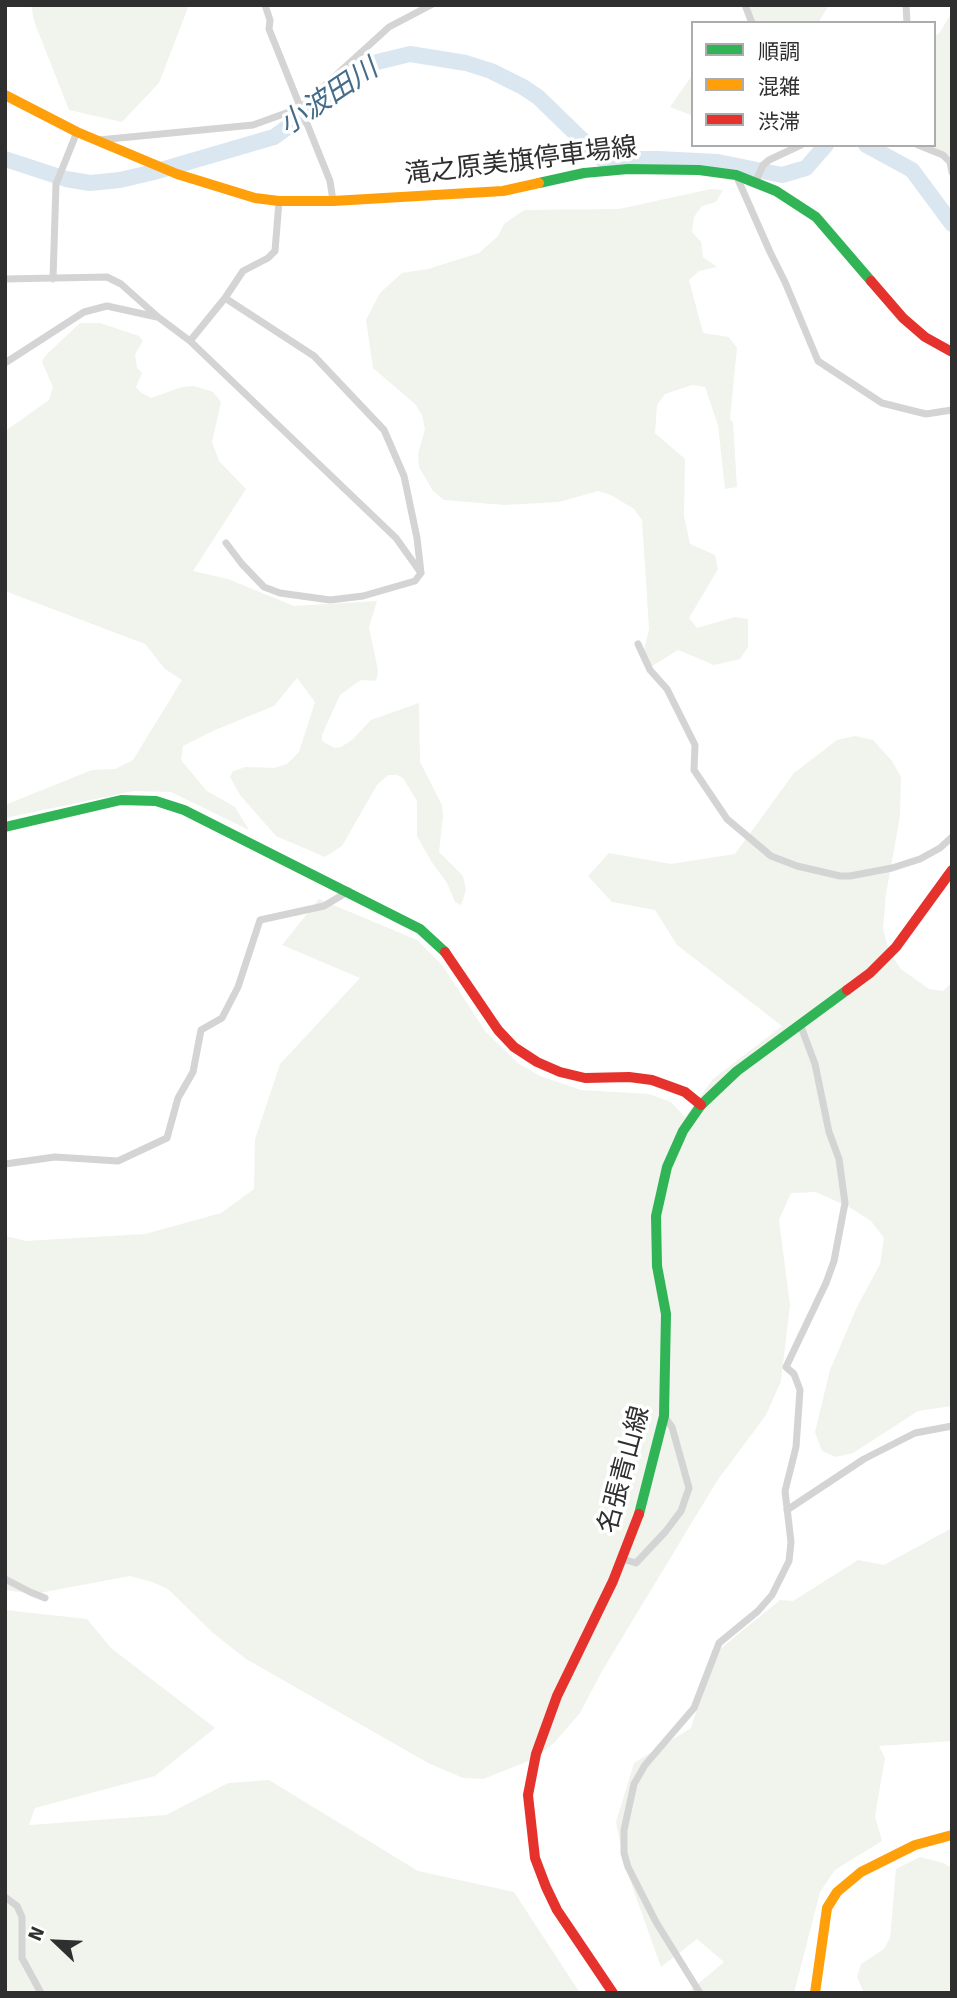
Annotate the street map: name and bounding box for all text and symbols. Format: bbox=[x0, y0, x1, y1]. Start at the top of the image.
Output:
legend bbox=[691, 21, 936, 147]
text: 順調 bbox=[758, 39, 800, 65]
water label: 小波田川 bbox=[273, 53, 385, 143]
text: 混雑 bbox=[758, 74, 800, 100]
text: 渋滞 bbox=[758, 109, 800, 135]
street label: 滝之原美旗停車場線 bbox=[403, 132, 639, 192]
street label: 名張青山線 bbox=[593, 1403, 657, 1537]
north arrow bbox=[21, 1907, 91, 1977]
text: N bbox=[23, 1923, 50, 1945]

